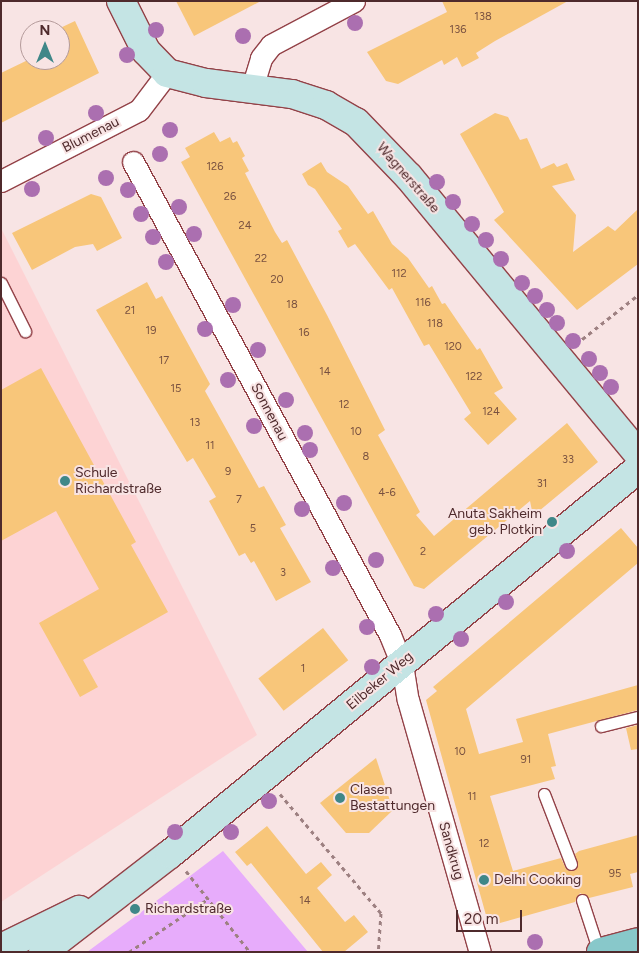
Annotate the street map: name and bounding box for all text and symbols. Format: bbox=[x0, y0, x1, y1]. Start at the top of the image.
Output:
house number: 138 bbox=[474, 10, 492, 24]
north arrow bbox=[20, 20, 70, 70]
text: N bbox=[40, 22, 50, 39]
house number: 136 bbox=[450, 23, 466, 37]
street label: Blumenau bbox=[60, 113, 122, 157]
street label: Wagnerstraße bbox=[373, 139, 443, 217]
house number: 126 bbox=[207, 160, 223, 174]
house number: 26 bbox=[224, 190, 236, 204]
house number: 24 bbox=[239, 219, 251, 233]
house number: 22 bbox=[255, 252, 267, 266]
house number: 112 bbox=[391, 267, 407, 281]
house number: 20 bbox=[270, 273, 284, 287]
house number: 116 bbox=[415, 296, 431, 310]
house number: 18 bbox=[286, 298, 298, 312]
house number: 21 bbox=[125, 304, 135, 318]
house number: 118 bbox=[427, 317, 443, 331]
house number: 19 bbox=[146, 324, 156, 338]
house number: 16 bbox=[299, 326, 309, 340]
house number: 120 bbox=[444, 340, 462, 354]
house number: 17 bbox=[159, 354, 169, 368]
house number: 14 bbox=[319, 365, 331, 379]
house number: 122 bbox=[466, 370, 482, 384]
street label: Sonnenau bbox=[247, 380, 291, 444]
house number: 15 bbox=[171, 382, 181, 396]
house number: 12 bbox=[339, 398, 349, 412]
house number: 124 bbox=[482, 405, 500, 419]
house number: 13 bbox=[190, 416, 200, 430]
house number: 10 bbox=[350, 425, 362, 439]
house number: 11 bbox=[205, 439, 215, 453]
house number: 8 bbox=[363, 450, 369, 464]
house number: 33 bbox=[562, 453, 574, 467]
place label: Schule Richardstraße bbox=[75, 465, 162, 498]
house number: 9 bbox=[225, 465, 231, 479]
marker: Schule Richardstraße bbox=[59, 475, 71, 487]
house number: 31 bbox=[537, 477, 547, 491]
house number: 4-6 bbox=[378, 486, 396, 500]
house number: 7 bbox=[236, 493, 242, 507]
place label: Anuta Sakheim geb. Plotkin bbox=[448, 506, 542, 538]
marker: Anuta Sakheim geb. Plotkin bbox=[546, 516, 558, 528]
house number: 5 bbox=[250, 522, 256, 536]
house number: 2 bbox=[420, 545, 426, 559]
house number: 3 bbox=[280, 566, 286, 580]
street label: Eilbeker Weg bbox=[343, 648, 417, 714]
house number: 1 bbox=[301, 662, 305, 676]
house number: 10 bbox=[454, 745, 466, 759]
house number: 91 bbox=[521, 753, 531, 767]
place label: Clasen Bestattungen bbox=[350, 782, 435, 814]
house number: 11 bbox=[467, 790, 477, 804]
marker: Clasen Bestattungen bbox=[334, 792, 346, 804]
street label: Sandkrug bbox=[435, 820, 467, 882]
house number: 12 bbox=[479, 837, 489, 851]
house number: 95 bbox=[609, 867, 621, 881]
place label: Delhi Cooking bbox=[494, 872, 581, 888]
marker: Delhi Cooking bbox=[478, 874, 490, 886]
house number: 14 bbox=[299, 894, 311, 908]
scale bar bbox=[459, 900, 525, 932]
place label: Richardstraße bbox=[145, 901, 232, 917]
marker: Richardstraße bbox=[129, 903, 141, 915]
text: 20 m bbox=[464, 910, 498, 928]

